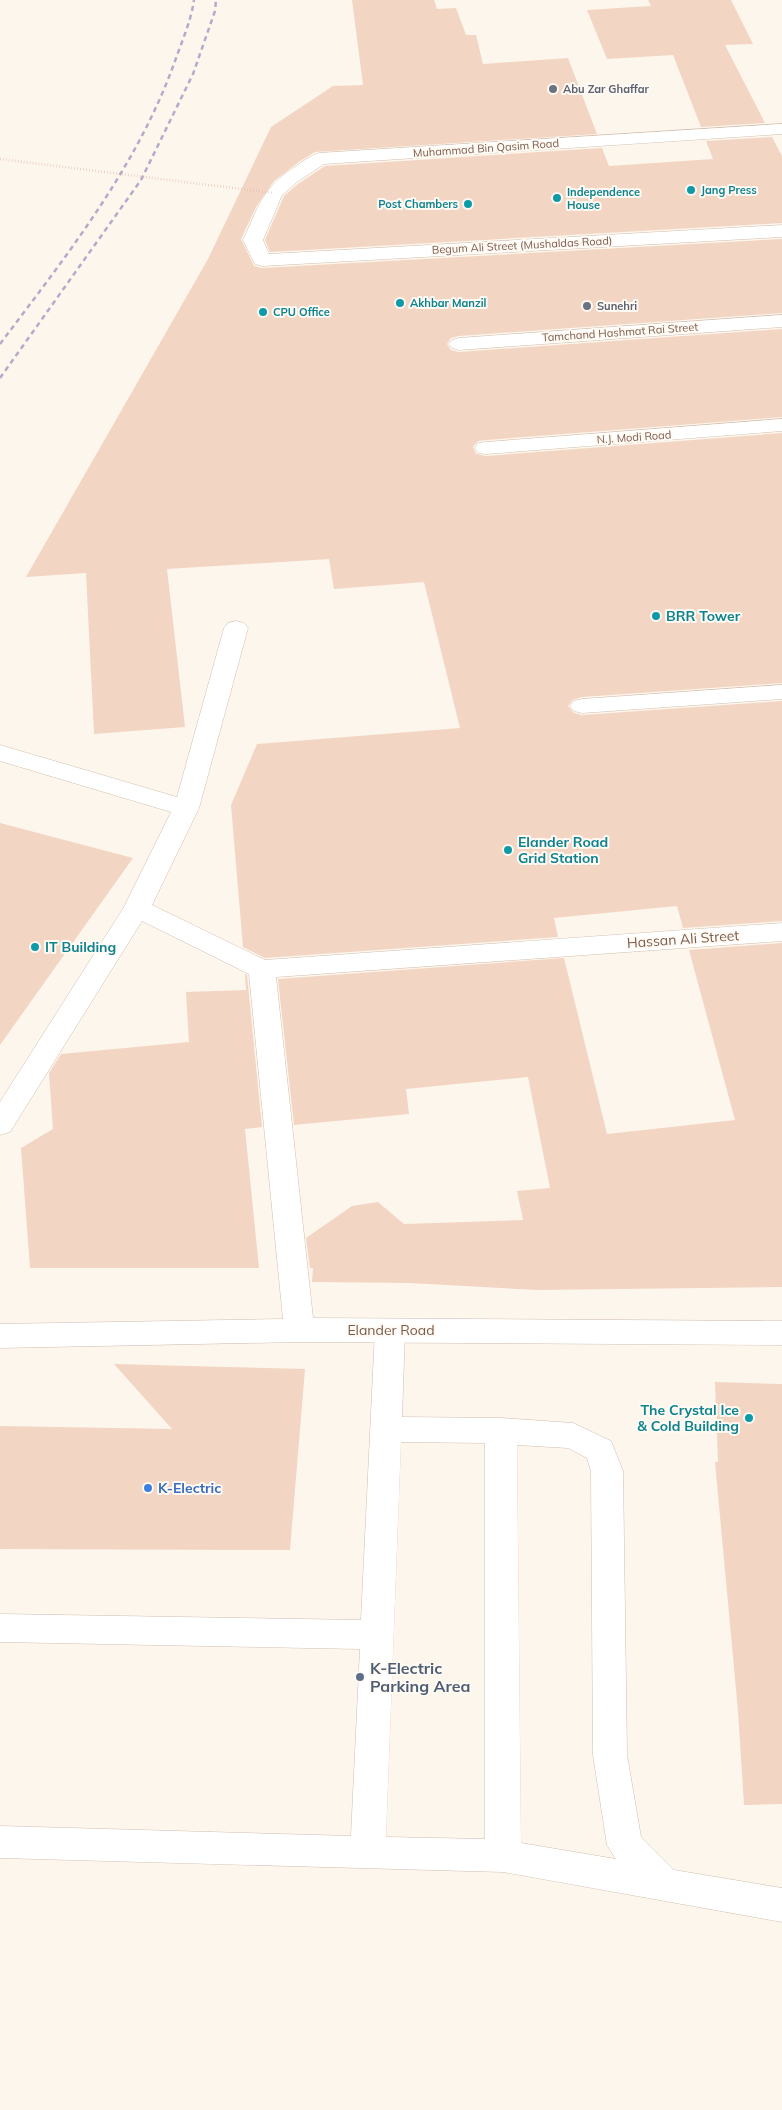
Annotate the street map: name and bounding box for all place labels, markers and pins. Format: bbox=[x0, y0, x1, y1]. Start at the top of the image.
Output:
place label: Abu Zar Ghaffar bbox=[563, 82, 650, 96]
marker: Abu Zar Ghaffar bbox=[547, 83, 559, 95]
place label: Jang Press bbox=[701, 183, 757, 197]
marker: Jang Press bbox=[685, 184, 697, 196]
place label: Independence House bbox=[567, 185, 640, 212]
marker: Independence House bbox=[551, 192, 563, 204]
place label: Post Chambers bbox=[378, 197, 458, 211]
marker: Post Chambers bbox=[462, 198, 474, 210]
place label: Akhbar Manzil bbox=[410, 296, 487, 310]
marker: Akhbar Manzil bbox=[394, 297, 406, 309]
place label: Sunehri bbox=[597, 299, 637, 313]
marker: Sunehri bbox=[581, 300, 593, 312]
place label: CPU Office bbox=[273, 305, 330, 319]
marker: CPU Office bbox=[257, 306, 269, 318]
place label: BRR Tower bbox=[666, 607, 741, 625]
marker: BRR Tower bbox=[650, 610, 662, 622]
place label: Elander Road Grid Station bbox=[518, 833, 608, 867]
marker: Elander Road Grid Station bbox=[502, 844, 514, 856]
place label: IT Building bbox=[45, 938, 116, 956]
marker: IT Building bbox=[29, 941, 41, 953]
place label: The Crystal Ice & Cold Building bbox=[637, 1401, 739, 1435]
marker: The Crystal Ice & Cold Building bbox=[743, 1412, 755, 1424]
place label: K-Electric bbox=[158, 1479, 221, 1497]
marker: K-Electric bbox=[142, 1482, 154, 1494]
place label: K-Electric Parking Area bbox=[370, 1658, 470, 1696]
marker: K-Electric Parking Area bbox=[354, 1671, 366, 1683]

